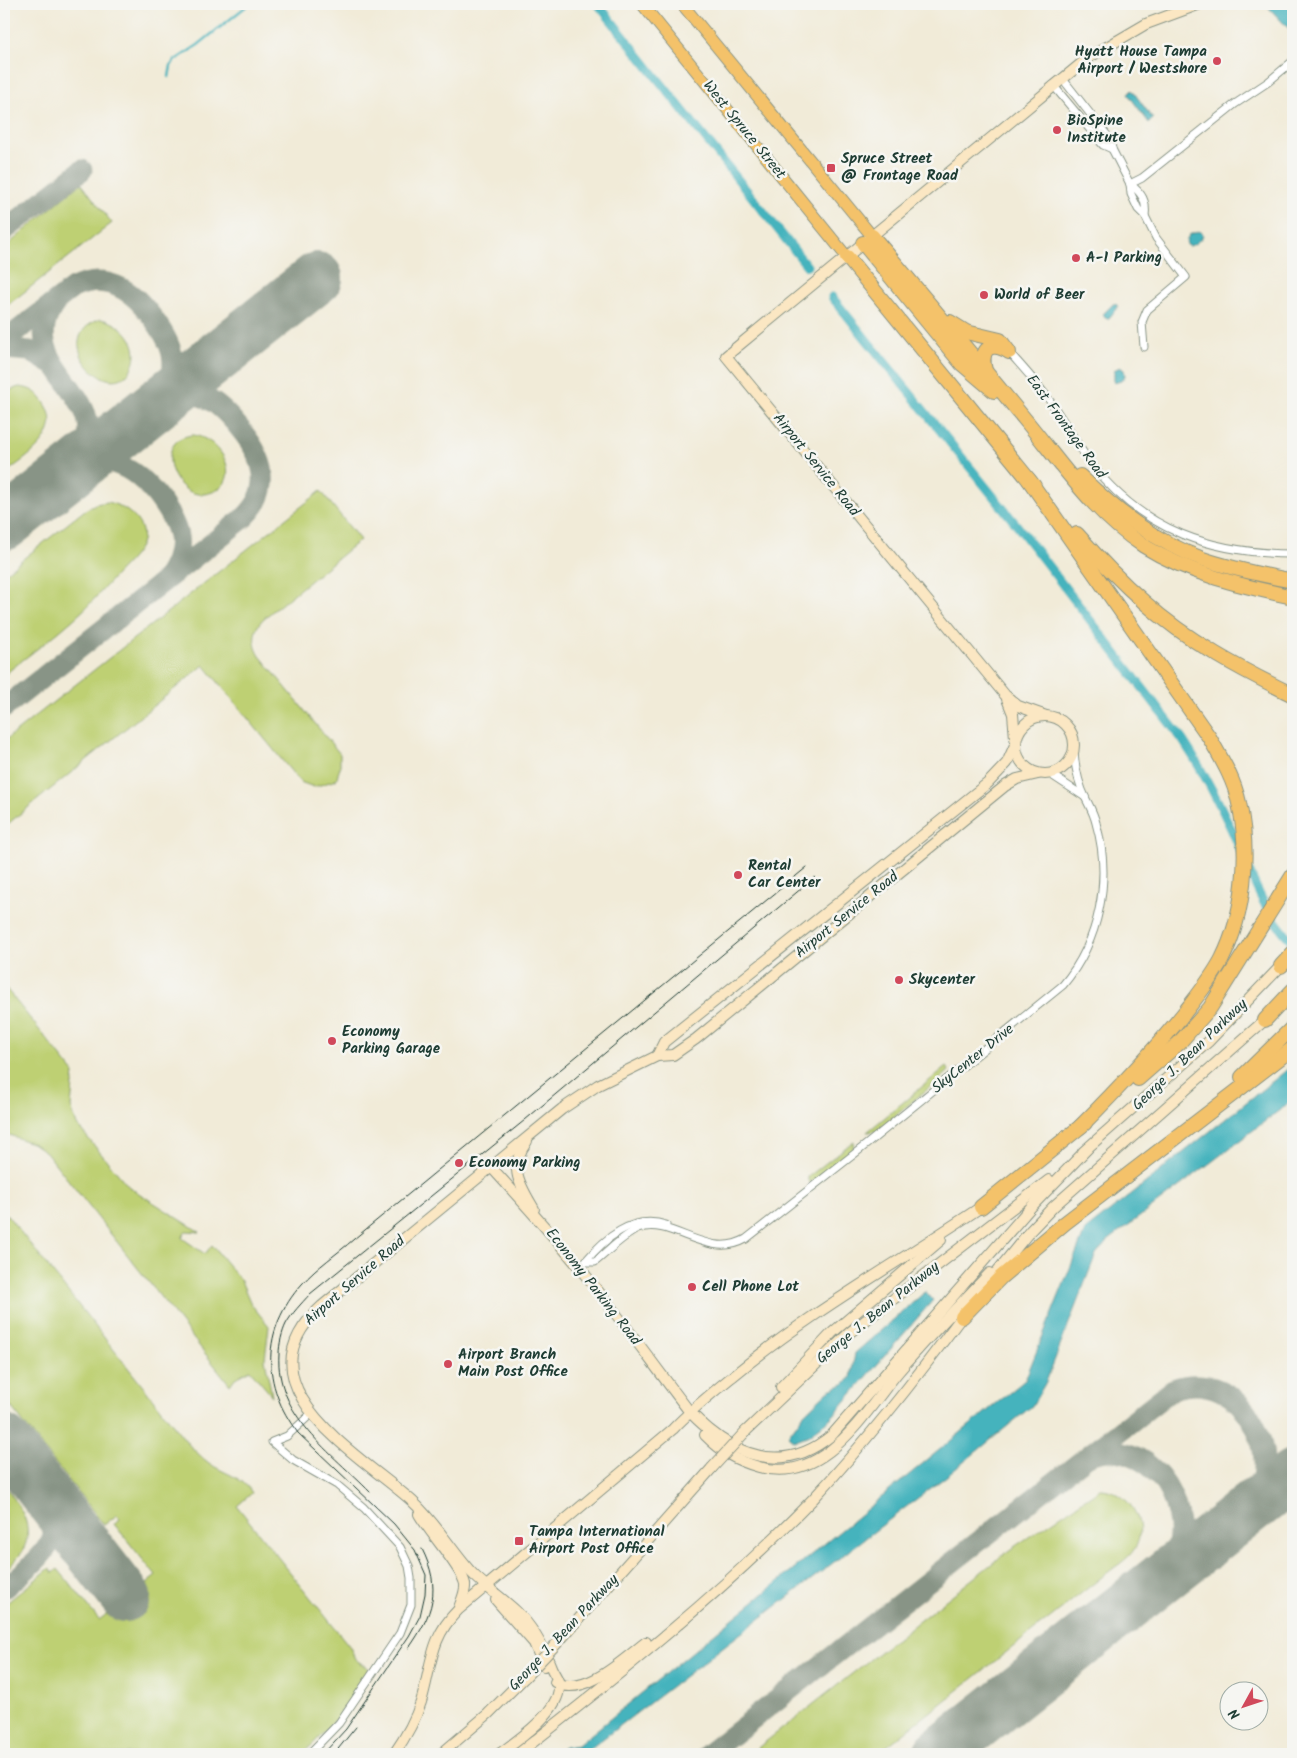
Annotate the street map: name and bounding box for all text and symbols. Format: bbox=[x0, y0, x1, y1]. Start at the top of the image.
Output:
place label: Hyatt House Tampa Airport / Westshore bbox=[1075, 40, 1208, 81]
marker: Hyatt House Tampa Airport / Westshore bbox=[1211, 55, 1223, 67]
street label: West Spruce Street bbox=[696, 75, 792, 185]
place label: BioSpine Institute bbox=[1067, 109, 1126, 150]
marker: BioSpine Institute bbox=[1051, 124, 1063, 136]
place label: Spruce Street @ Frontage Road bbox=[841, 147, 959, 188]
marker: Spruce Street @ Frontage Road bbox=[825, 162, 837, 174]
place label: A-1 Parking bbox=[1086, 246, 1162, 270]
marker: A-1 Parking bbox=[1070, 252, 1082, 264]
place label: World of Beer bbox=[994, 283, 1085, 307]
marker: World of Beer bbox=[978, 289, 990, 301]
street label: East Frontage Road bbox=[1020, 370, 1113, 485]
street label: Airport Service Road bbox=[767, 408, 866, 522]
place label: Rental Car Center bbox=[748, 854, 821, 895]
street label: Airport Service Road bbox=[790, 865, 904, 964]
marker: Rental Car Center bbox=[732, 869, 744, 881]
place label: Skycenter bbox=[909, 968, 976, 992]
marker: Skycenter bbox=[893, 974, 905, 986]
street label: George J. Bean Parkway bbox=[1127, 993, 1254, 1117]
street label: SkyCenter Drive bbox=[926, 1018, 1020, 1100]
place label: Economy Parking Garage bbox=[342, 1020, 441, 1061]
marker: Economy Parking Garage bbox=[326, 1035, 338, 1047]
place label: Economy Parking bbox=[469, 1151, 581, 1175]
marker: Economy Parking bbox=[453, 1157, 465, 1169]
street label: Economy Parking Road bbox=[539, 1223, 647, 1352]
street label: Airport Service Road bbox=[299, 1230, 411, 1332]
street label: George J. Bean Parkway bbox=[811, 1255, 946, 1370]
place label: Cell Phone Lot bbox=[702, 1275, 799, 1299]
marker: Cell Phone Lot bbox=[686, 1281, 698, 1293]
place label: Airport Branch Main Post Office bbox=[458, 1343, 569, 1384]
marker: Airport Branch Main Post Office bbox=[442, 1358, 454, 1370]
place label: Tampa International Airport Post Office bbox=[529, 1520, 664, 1561]
marker: Tampa International Airport Post Office bbox=[513, 1535, 525, 1547]
street label: George J. Bean Parkway bbox=[503, 1568, 626, 1697]
north arrow bbox=[1220, 1680, 1270, 1730]
text: N bbox=[1223, 1703, 1246, 1724]

